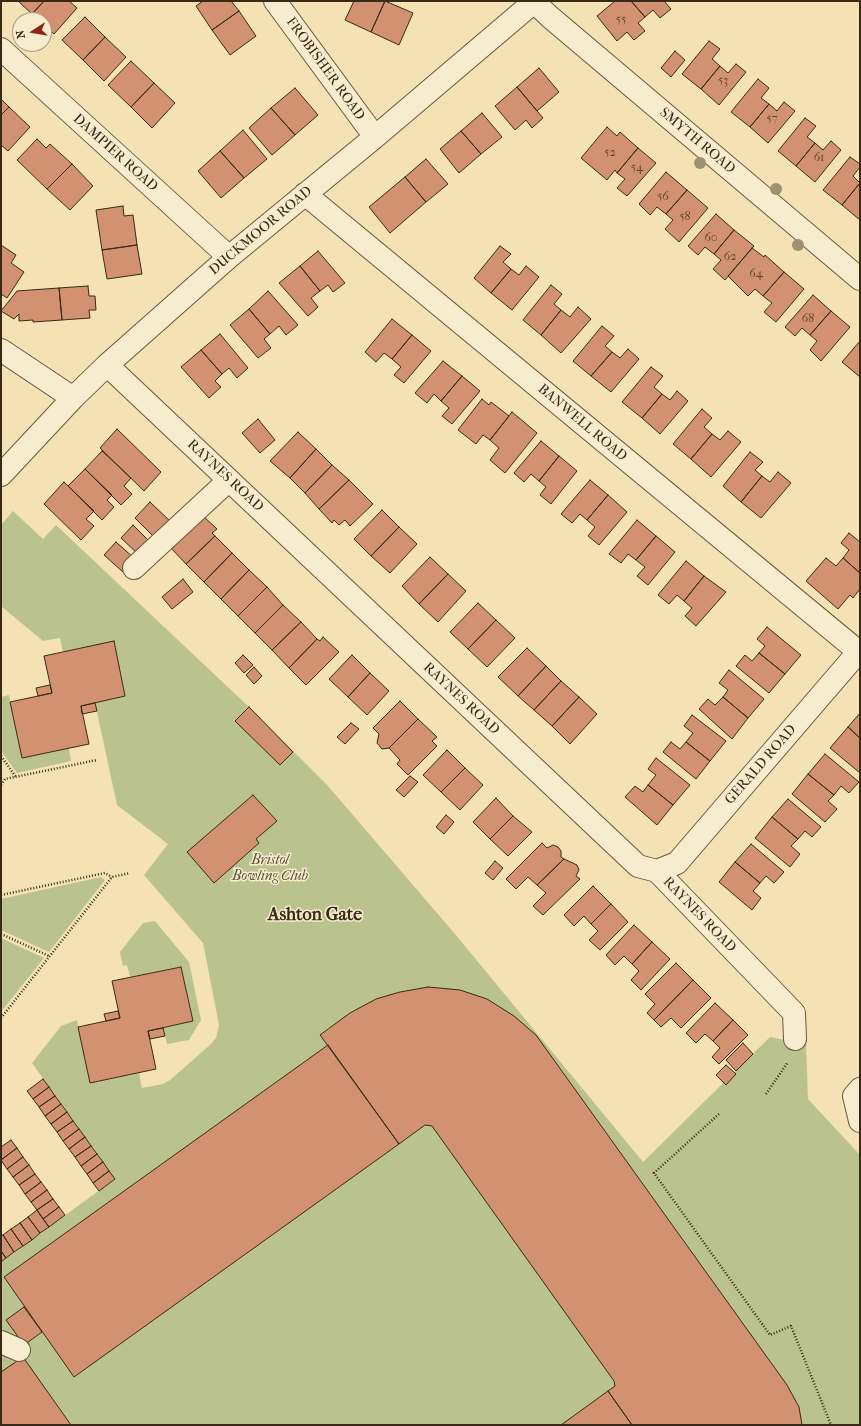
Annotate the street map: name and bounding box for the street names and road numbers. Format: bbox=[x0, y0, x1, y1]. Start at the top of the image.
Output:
street label: FROBISHER ROAD bbox=[282, 14, 368, 124]
street label: SMYTH ROAD bbox=[656, 104, 738, 178]
street label: DAMPIER ROAD bbox=[69, 111, 161, 195]
street label: DUCKMOOR ROAD bbox=[206, 183, 316, 279]
street label: BANWELL ROAD bbox=[534, 381, 630, 465]
street label: RAYNES ROAD bbox=[183, 436, 267, 516]
street label: RAYNES ROAD bbox=[419, 659, 503, 739]
street label: GERALD ROAD bbox=[722, 722, 800, 808]
street label: RAYNES ROAD bbox=[659, 874, 739, 956]

